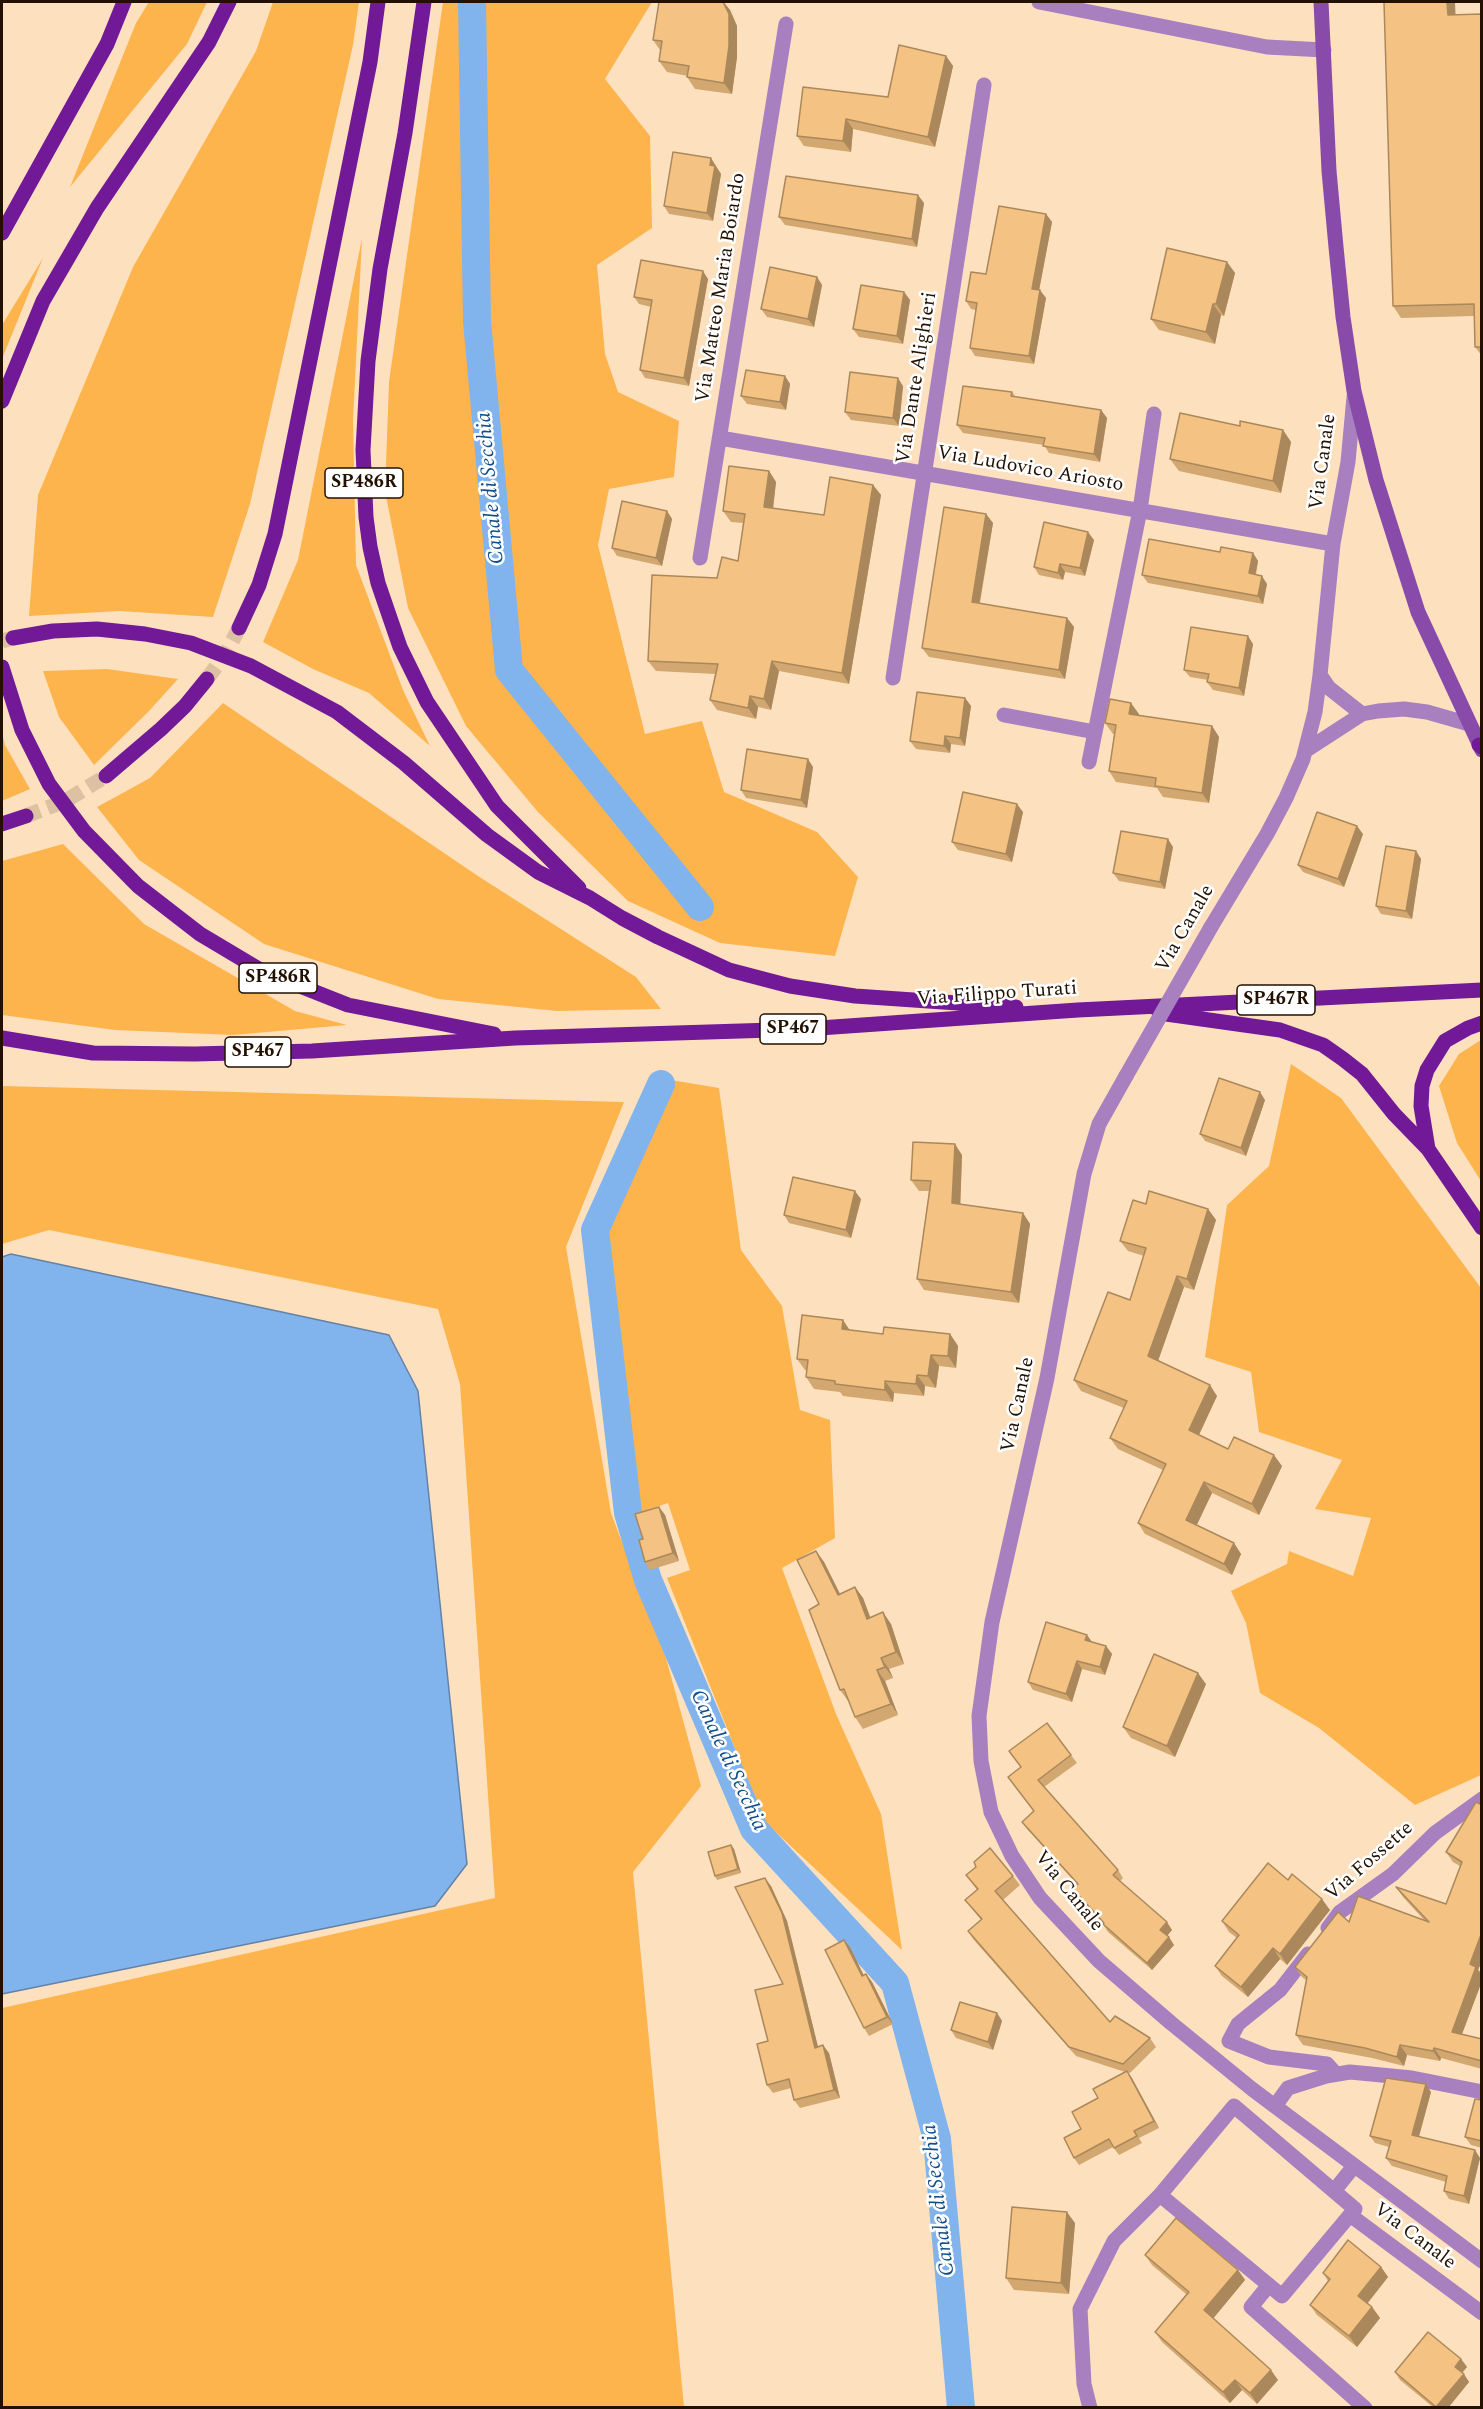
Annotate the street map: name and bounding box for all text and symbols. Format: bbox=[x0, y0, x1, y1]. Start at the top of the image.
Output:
street label: Via Matteo Maria Boiardo bbox=[692, 171, 752, 405]
street label: Via Dante Alighieri bbox=[893, 290, 943, 466]
water label: Canale di Secchia bbox=[473, 411, 511, 565]
street label: Via Canale bbox=[1305, 412, 1343, 512]
street label: Via Ludovico Ariosto bbox=[935, 442, 1125, 498]
road number: SP486R bbox=[325, 468, 403, 498]
street label: Via Canale bbox=[1151, 881, 1221, 977]
road number: SP486R bbox=[239, 963, 317, 993]
street label: Via Filippo Turati bbox=[916, 977, 1078, 1013]
road number: SP467R bbox=[1237, 985, 1315, 1015]
road number: SP467 bbox=[760, 1014, 826, 1044]
road number: SP467 bbox=[225, 1037, 291, 1067]
street label: Via Canale bbox=[997, 1355, 1041, 1455]
water label: Canale di Secchia bbox=[683, 1686, 771, 1836]
street label: Via Fossette bbox=[1321, 1817, 1419, 1907]
street label: Via Canale bbox=[1028, 1847, 1108, 1937]
water label: Canale di Secchia bbox=[918, 2123, 962, 2277]
street label: Via Canale bbox=[1368, 2198, 1460, 2276]

